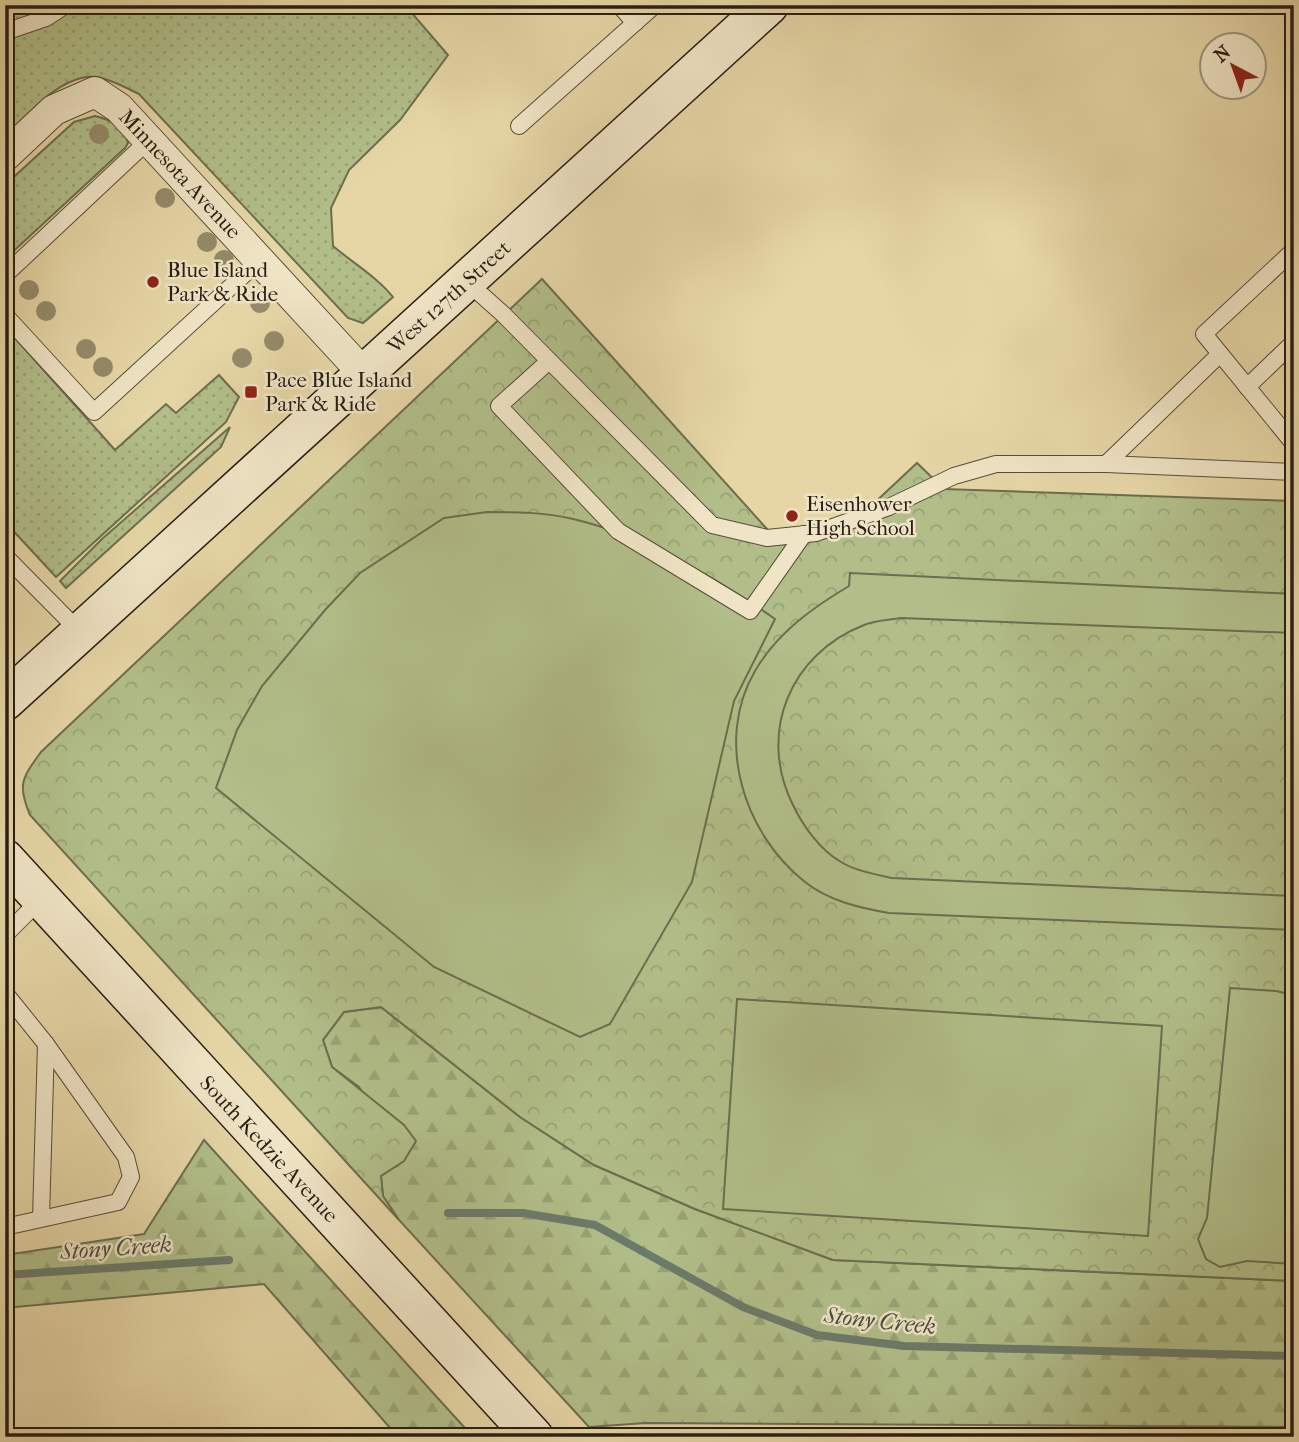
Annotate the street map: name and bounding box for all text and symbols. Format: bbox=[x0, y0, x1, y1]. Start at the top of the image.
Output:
north arrow bbox=[1198, 32, 1268, 102]
text: N bbox=[1210, 41, 1236, 67]
street label: Minnesota Avenue bbox=[114, 104, 246, 244]
street label: West 127th Street bbox=[382, 235, 516, 359]
place label: Blue Island Park & Ride bbox=[167, 258, 278, 306]
marker: Blue Island Park & Ride bbox=[145, 274, 161, 290]
place label: Pace Blue Island Park & Ride bbox=[265, 368, 413, 416]
marker: Pace Blue Island Park & Ride bbox=[243, 384, 259, 400]
place label: Eisenhower High School bbox=[806, 492, 915, 540]
marker: Eisenhower High School bbox=[784, 508, 800, 524]
street label: South Kedzie Avenue bbox=[195, 1071, 343, 1227]
water label: Stony Creek bbox=[58, 1231, 173, 1265]
water label: Stony Creek bbox=[822, 1302, 937, 1340]

